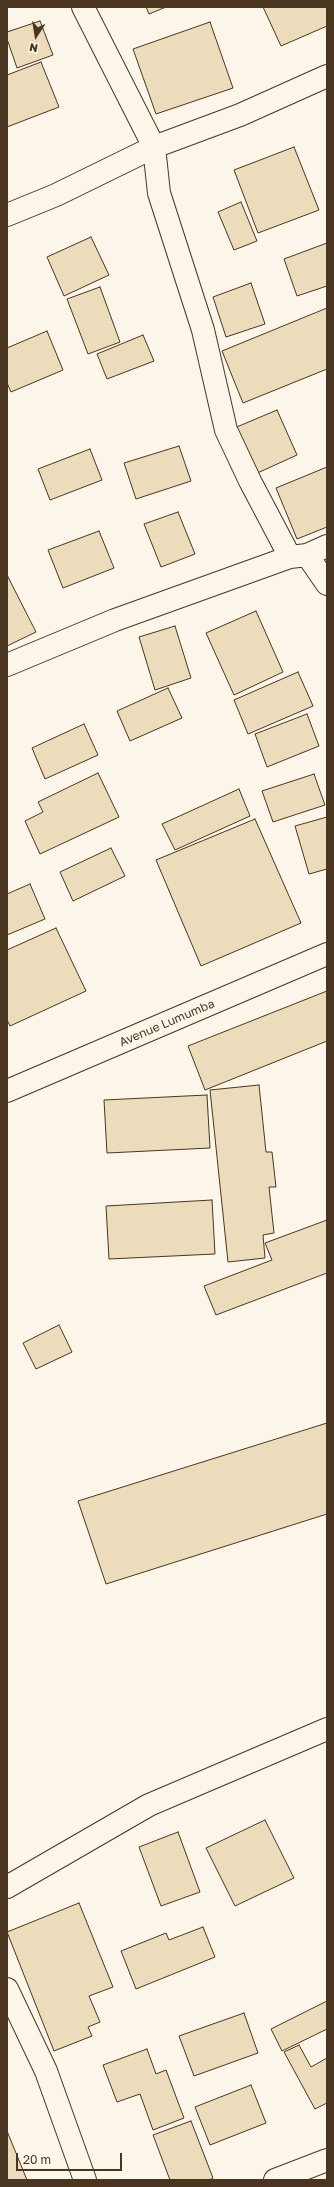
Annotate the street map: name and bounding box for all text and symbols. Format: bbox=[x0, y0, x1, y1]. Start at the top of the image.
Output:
north arrow bbox=[16, 16, 56, 56]
text: N bbox=[28, 41, 39, 55]
street label: Avenue Lumumba bbox=[117, 996, 217, 1050]
scale bar bbox=[18, 2145, 124, 2171]
text: 20 m bbox=[23, 2152, 51, 2167]

